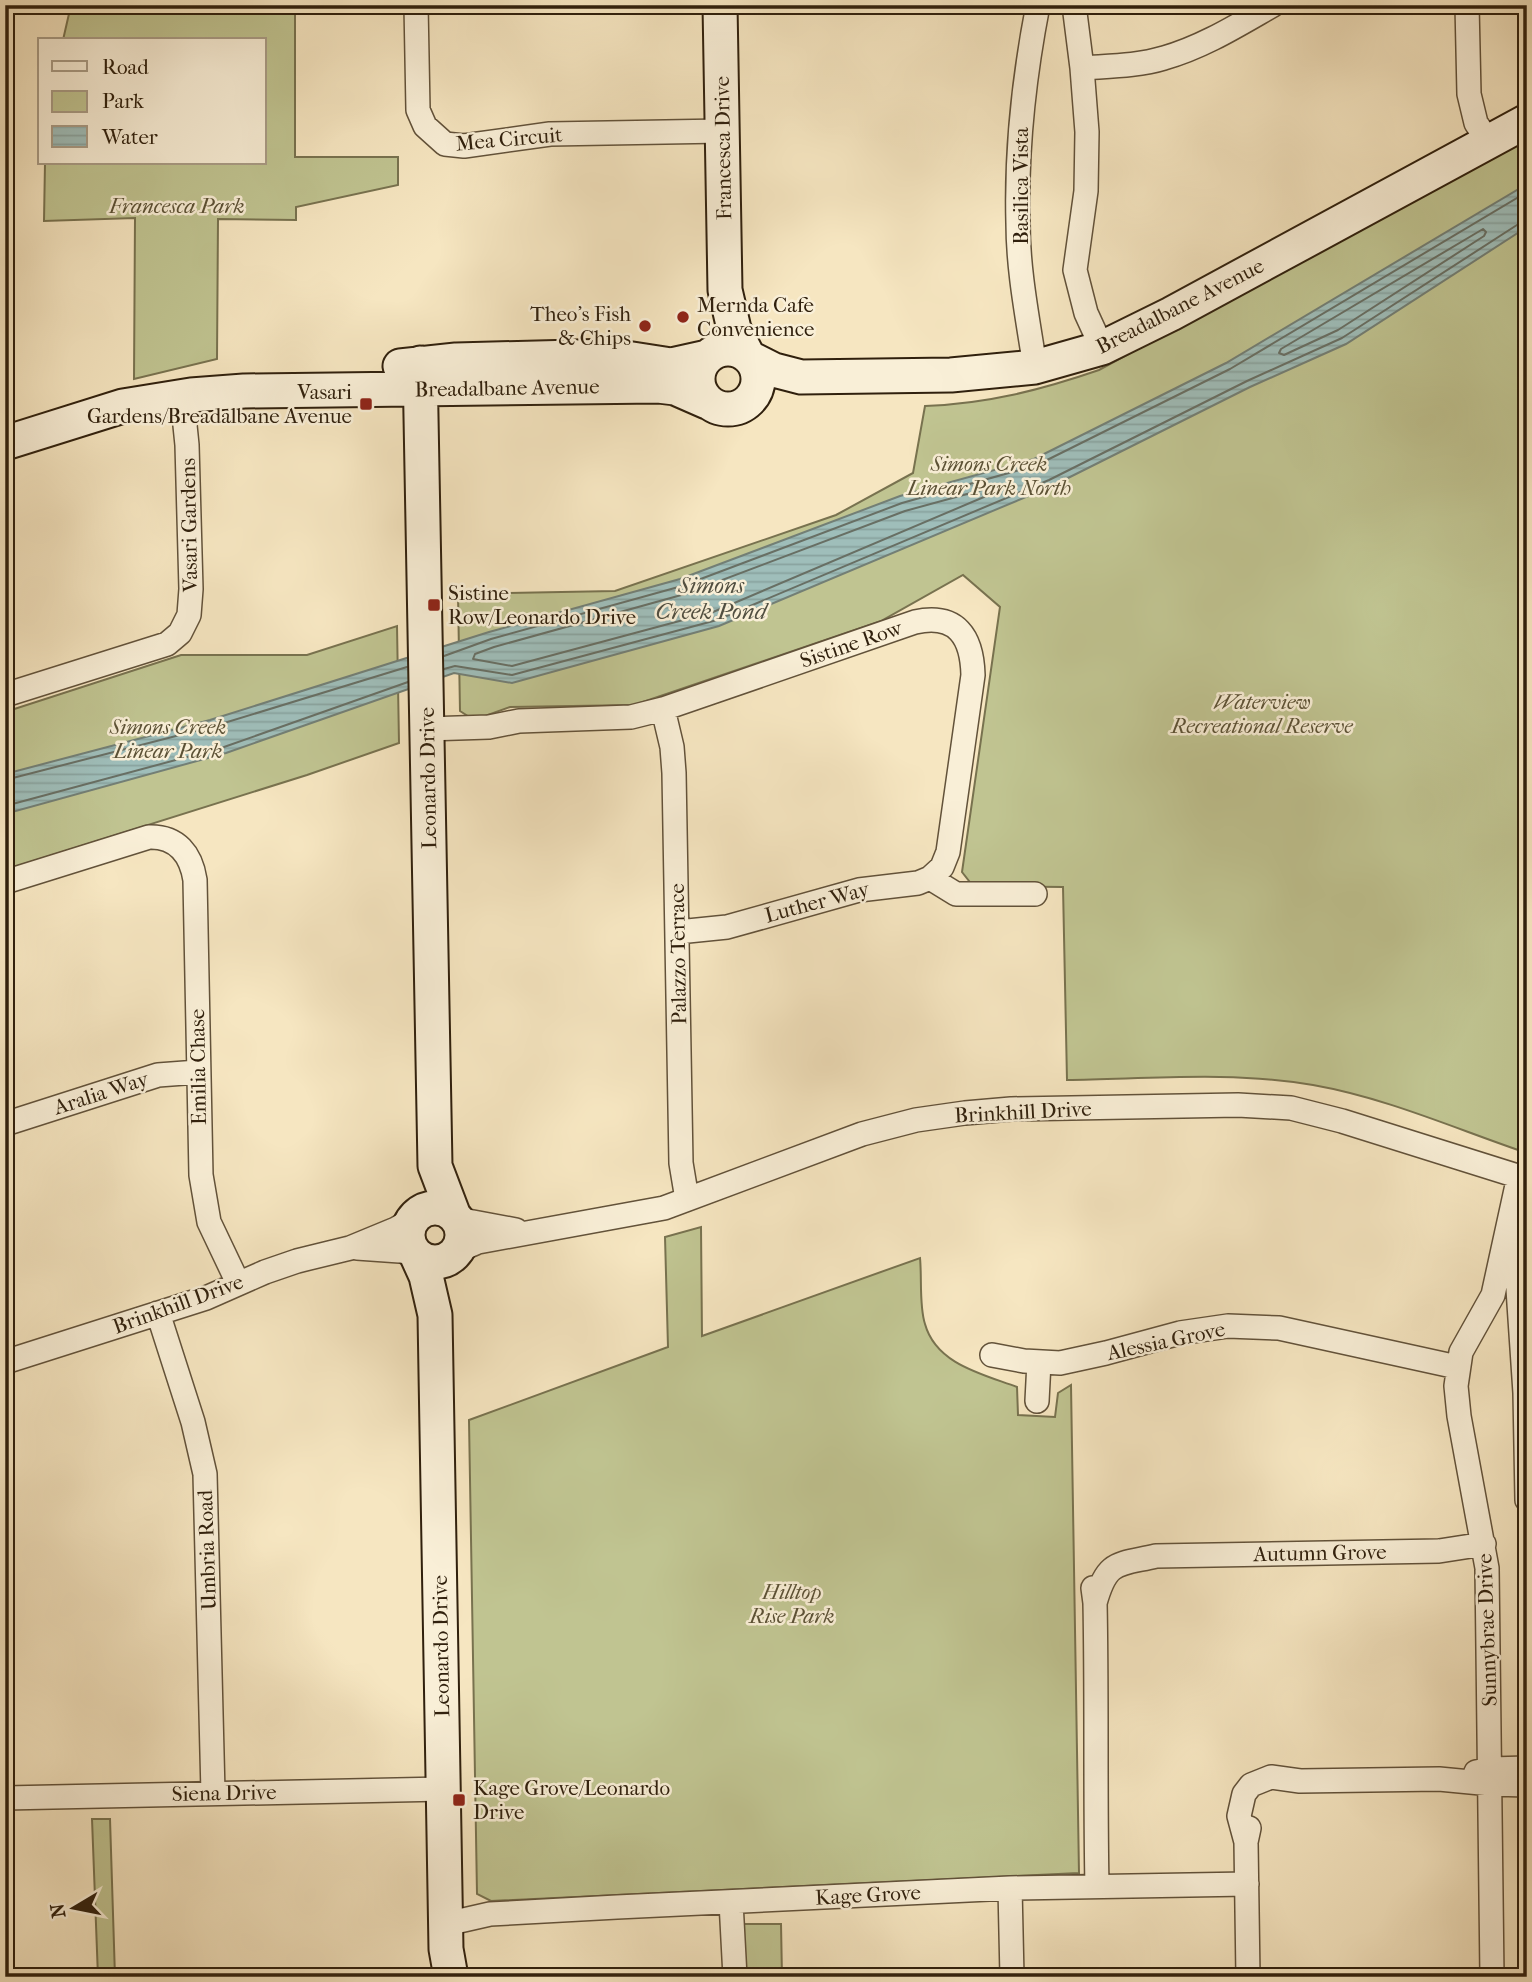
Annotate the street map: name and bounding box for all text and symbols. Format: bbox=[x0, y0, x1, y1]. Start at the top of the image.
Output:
legend bbox=[38, 38, 266, 164]
text: Road bbox=[102, 55, 149, 79]
street label: Francesca Drive bbox=[710, 76, 736, 220]
text: Park bbox=[102, 89, 144, 113]
street label: Mea Circuit bbox=[454, 122, 564, 156]
text: Water bbox=[101, 125, 158, 149]
street label: Basilica Vista bbox=[1009, 127, 1033, 245]
park label: Francesca Park bbox=[108, 194, 245, 218]
street label: Breadalbane Avenue bbox=[1092, 253, 1268, 359]
place label: Mernda Cafe Convenience bbox=[697, 293, 814, 341]
place label: Theo's Fish & Chips bbox=[530, 302, 631, 350]
marker: Mernda Cafe Convenience bbox=[675, 309, 691, 325]
marker: Theo's Fish & Chips bbox=[637, 318, 653, 334]
street label: Breadalbane Avenue bbox=[414, 374, 600, 402]
place label: Vasari Gardens/Breadalbane Avenue bbox=[87, 380, 352, 428]
marker: Vasari Gardens/Breadalbane Avenue bbox=[358, 396, 374, 412]
park label: Simons Creek Linear Park North bbox=[905, 452, 1071, 500]
street label: Vasari Gardens bbox=[176, 457, 202, 593]
water label: Simons Creek Pond bbox=[656, 572, 770, 625]
place label: Sistine Row/Leonardo Drive bbox=[448, 581, 636, 629]
marker: Sistine Row/Leonardo Drive bbox=[426, 597, 442, 613]
street label: Sistine Row bbox=[797, 615, 906, 673]
park label: Waterview Recreational Reserve bbox=[1169, 690, 1353, 738]
street label: Leonardo Drive bbox=[415, 707, 441, 849]
park label: Simons Creek Linear Park bbox=[109, 715, 226, 763]
street label: Luther Way bbox=[762, 876, 873, 927]
street label: Palazzo Terrace bbox=[665, 883, 691, 1025]
street label: Emilia Chase bbox=[185, 1009, 211, 1125]
street label: Aralia Way bbox=[50, 1066, 152, 1120]
street label: Brinkhill Drive bbox=[954, 1096, 1092, 1128]
street label: Brinkhill Drive bbox=[109, 1269, 247, 1339]
street label: Alessia Grove bbox=[1104, 1317, 1227, 1365]
street label: Umbria Road bbox=[193, 1489, 221, 1611]
street label: Autumn Grove bbox=[1252, 1540, 1387, 1566]
street label: Sunnybrae Drive bbox=[1472, 1553, 1502, 1707]
street label: Leonardo Drive bbox=[428, 1575, 454, 1717]
park label: Hilltop Rise Park bbox=[747, 1580, 835, 1628]
place label: Kage Grove/Leonardo Drive bbox=[473, 1776, 670, 1824]
street label: Siena Drive bbox=[171, 1780, 277, 1806]
marker: Kage Grove/Leonardo Drive bbox=[451, 1792, 467, 1808]
north arrow bbox=[38, 1874, 108, 1944]
street label: Kage Grove bbox=[815, 1880, 921, 1910]
text: N bbox=[46, 1901, 70, 1920]

